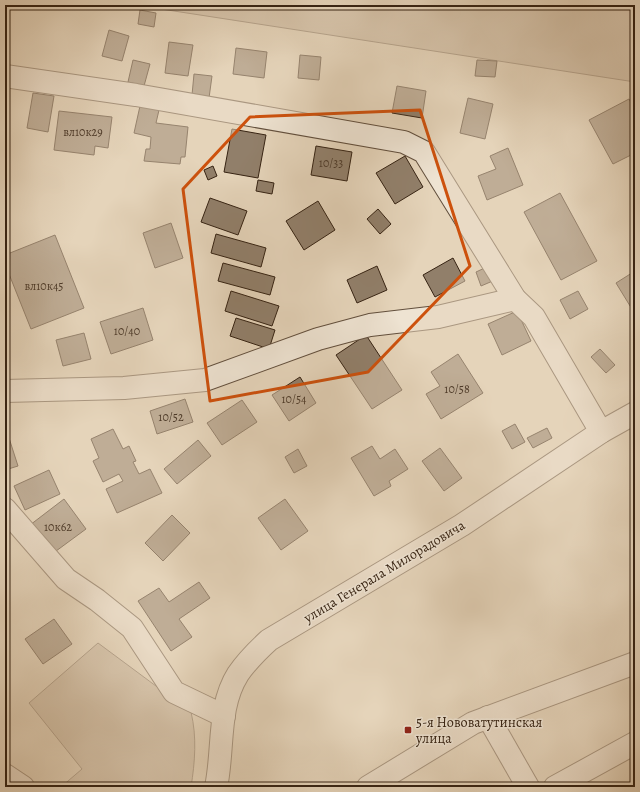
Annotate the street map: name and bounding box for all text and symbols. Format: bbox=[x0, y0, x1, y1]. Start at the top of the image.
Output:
house number: вл10к29 bbox=[63, 124, 103, 140]
house number: 10/33 bbox=[319, 155, 343, 171]
house number: вл10к45 bbox=[25, 278, 64, 294]
house number: 10/40 bbox=[114, 323, 140, 339]
house number: 10/58 bbox=[444, 381, 470, 397]
house number: 10/54 bbox=[281, 391, 307, 407]
house number: 10/52 bbox=[158, 409, 184, 425]
street label: улица Генерала Милорадовича bbox=[299, 515, 469, 628]
house number: 10к62 bbox=[44, 519, 72, 535]
place label: 5-я Нововатутинская улица bbox=[415, 713, 542, 748]
marker: 5-я Нововатутинская улица bbox=[403, 725, 413, 735]

